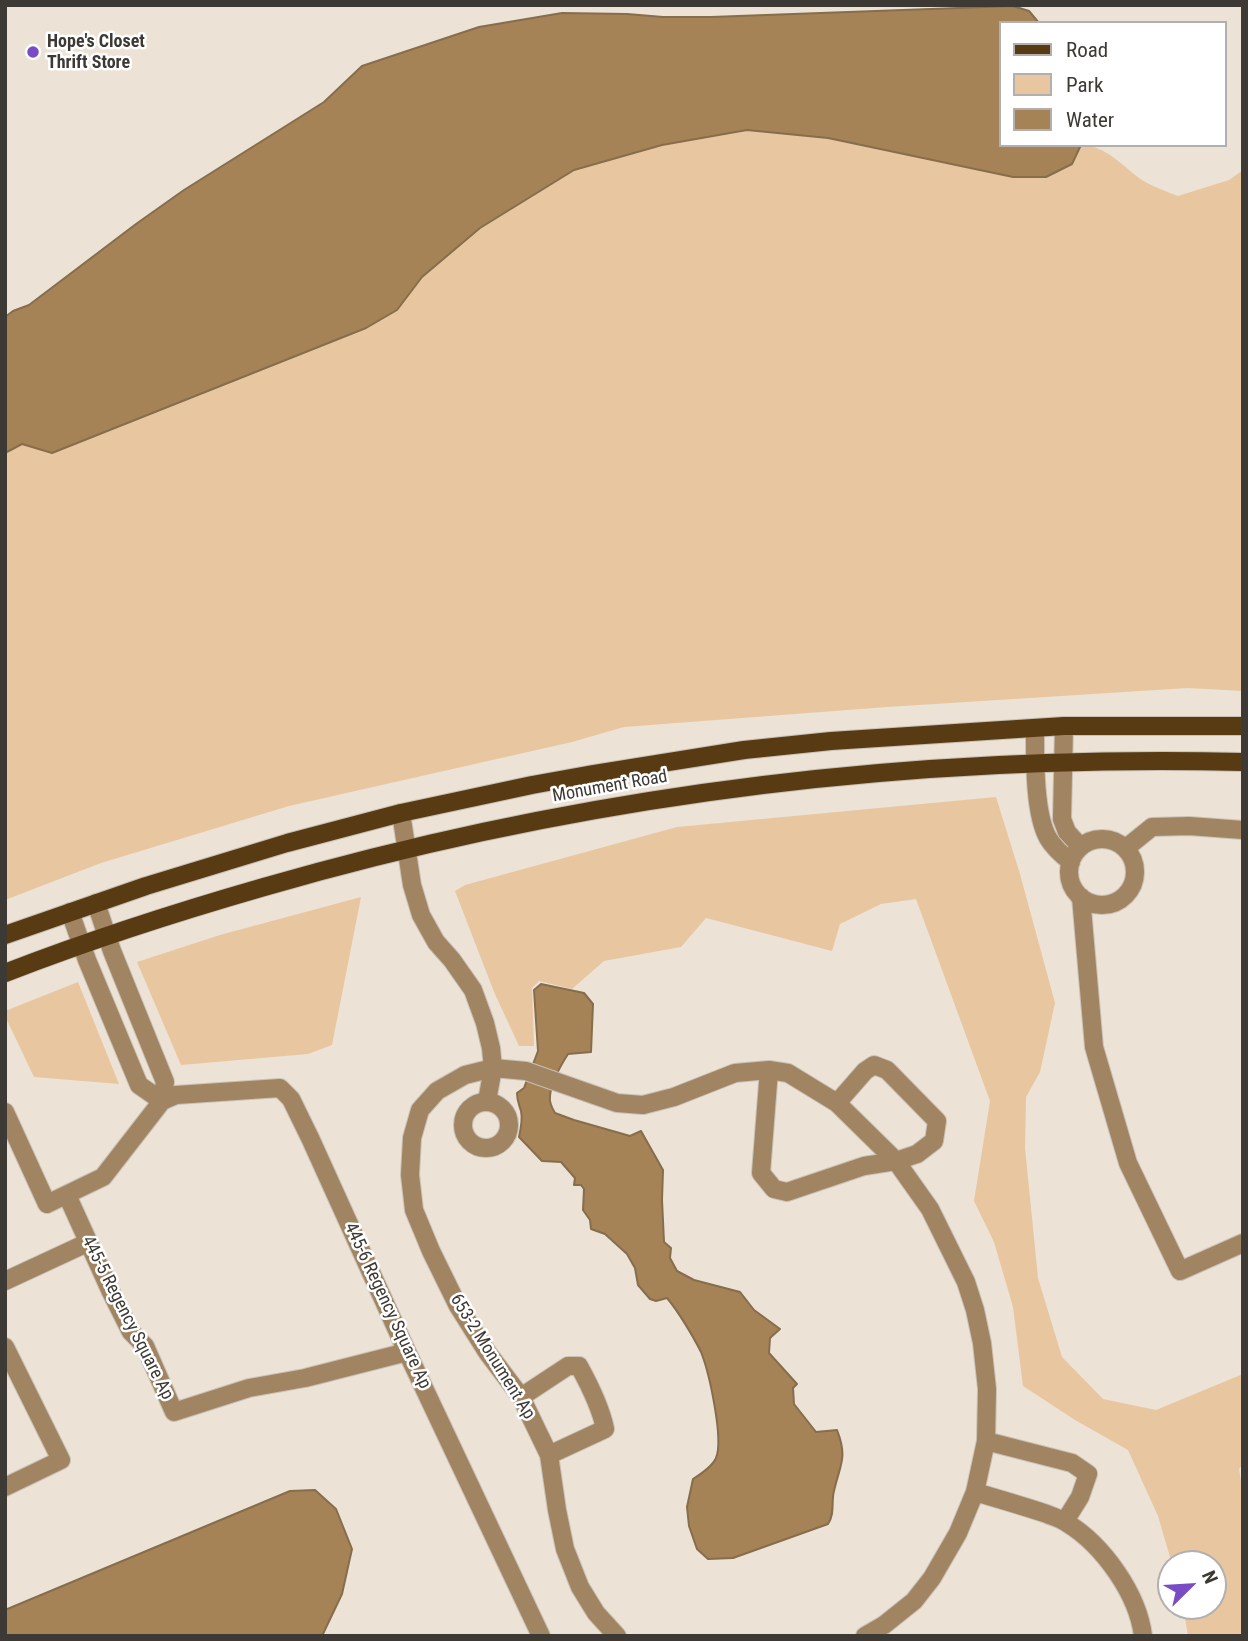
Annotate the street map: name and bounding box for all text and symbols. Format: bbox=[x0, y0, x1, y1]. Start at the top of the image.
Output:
legend bbox=[1000, 21, 1227, 147]
place label: Hope's Closet Thrift Store bbox=[47, 31, 145, 74]
text: Road bbox=[1066, 38, 1108, 62]
marker: Hope's Closet Thrift Store bbox=[25, 44, 41, 60]
text: Park bbox=[1066, 73, 1103, 97]
text: Water bbox=[1066, 108, 1114, 132]
street label: Monument Road bbox=[551, 766, 669, 808]
street label: 445-6 Regency Square Ap bbox=[339, 1219, 435, 1393]
street label: 445-5 Regency Square Ap bbox=[76, 1232, 178, 1404]
street label: 653-2 Monument Ap bbox=[445, 1290, 539, 1424]
north arrow bbox=[1157, 1550, 1227, 1620]
text: N bbox=[1197, 1567, 1223, 1587]

